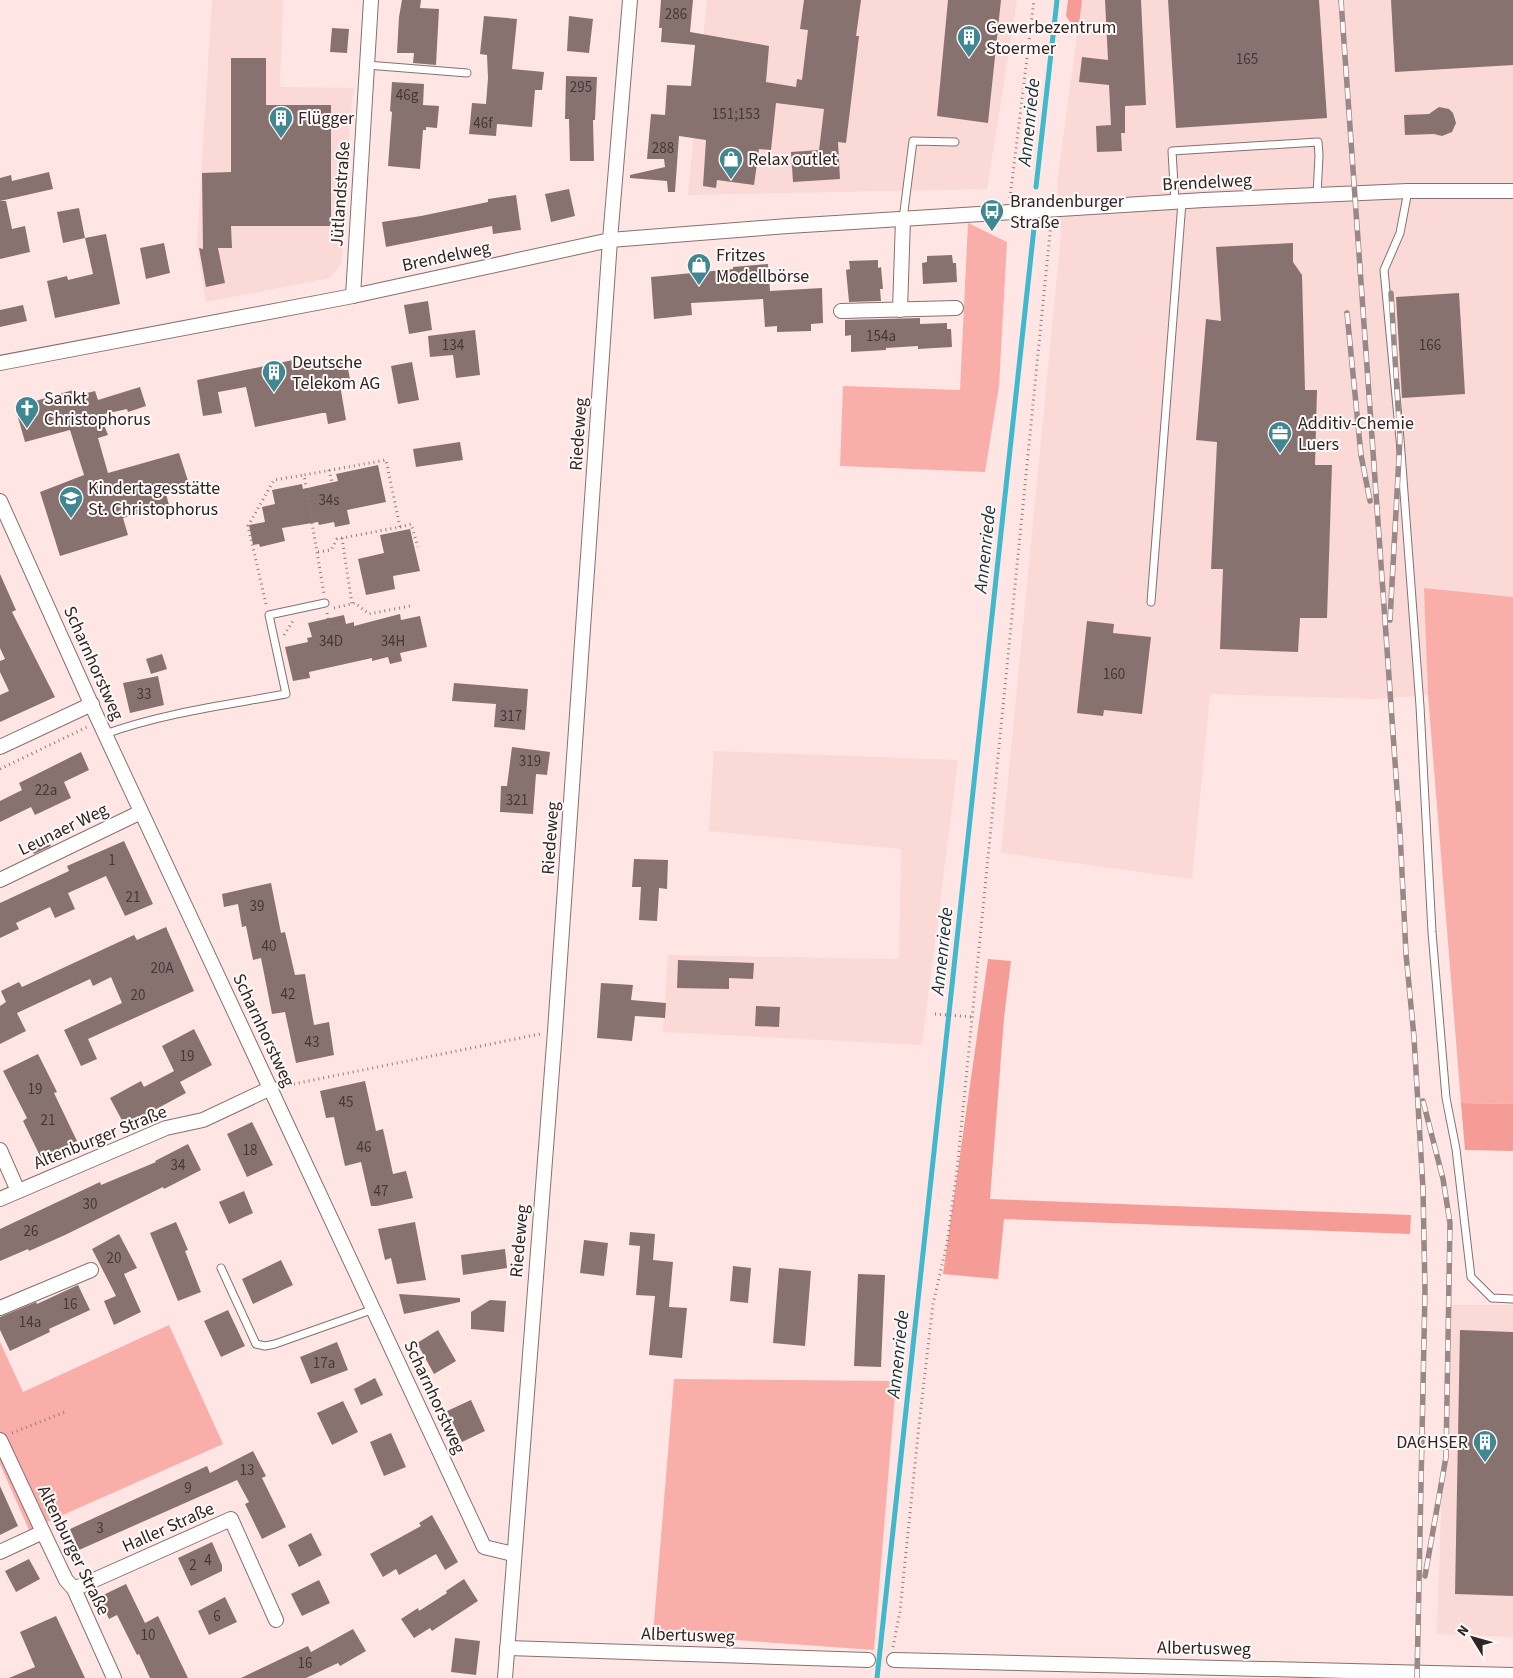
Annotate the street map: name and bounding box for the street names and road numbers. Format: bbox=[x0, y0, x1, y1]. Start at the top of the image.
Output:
street label: Jütlandstraße bbox=[324, 140, 357, 248]
street label: Brendelweg bbox=[1162, 168, 1252, 197]
street label: Brendelweg bbox=[400, 235, 493, 278]
street label: Riedeweg bbox=[563, 397, 594, 471]
street label: Scharnhorstweg bbox=[57, 602, 130, 724]
street label: Leunaer Weg bbox=[14, 797, 112, 862]
street label: Riedeweg bbox=[535, 801, 566, 875]
street label: Scharnhorstweg bbox=[226, 969, 301, 1091]
street label: Altenburger Straße bbox=[30, 1099, 171, 1176]
street label: Riedeweg bbox=[504, 1203, 535, 1279]
street label: Scharnhorstweg bbox=[397, 1336, 472, 1458]
street label: Altenburger Straße bbox=[31, 1481, 116, 1620]
street label: Haller Straße bbox=[118, 1496, 218, 1559]
street label: Albertusweg bbox=[641, 1621, 735, 1650]
street label: Albertusweg bbox=[1157, 1635, 1251, 1662]

